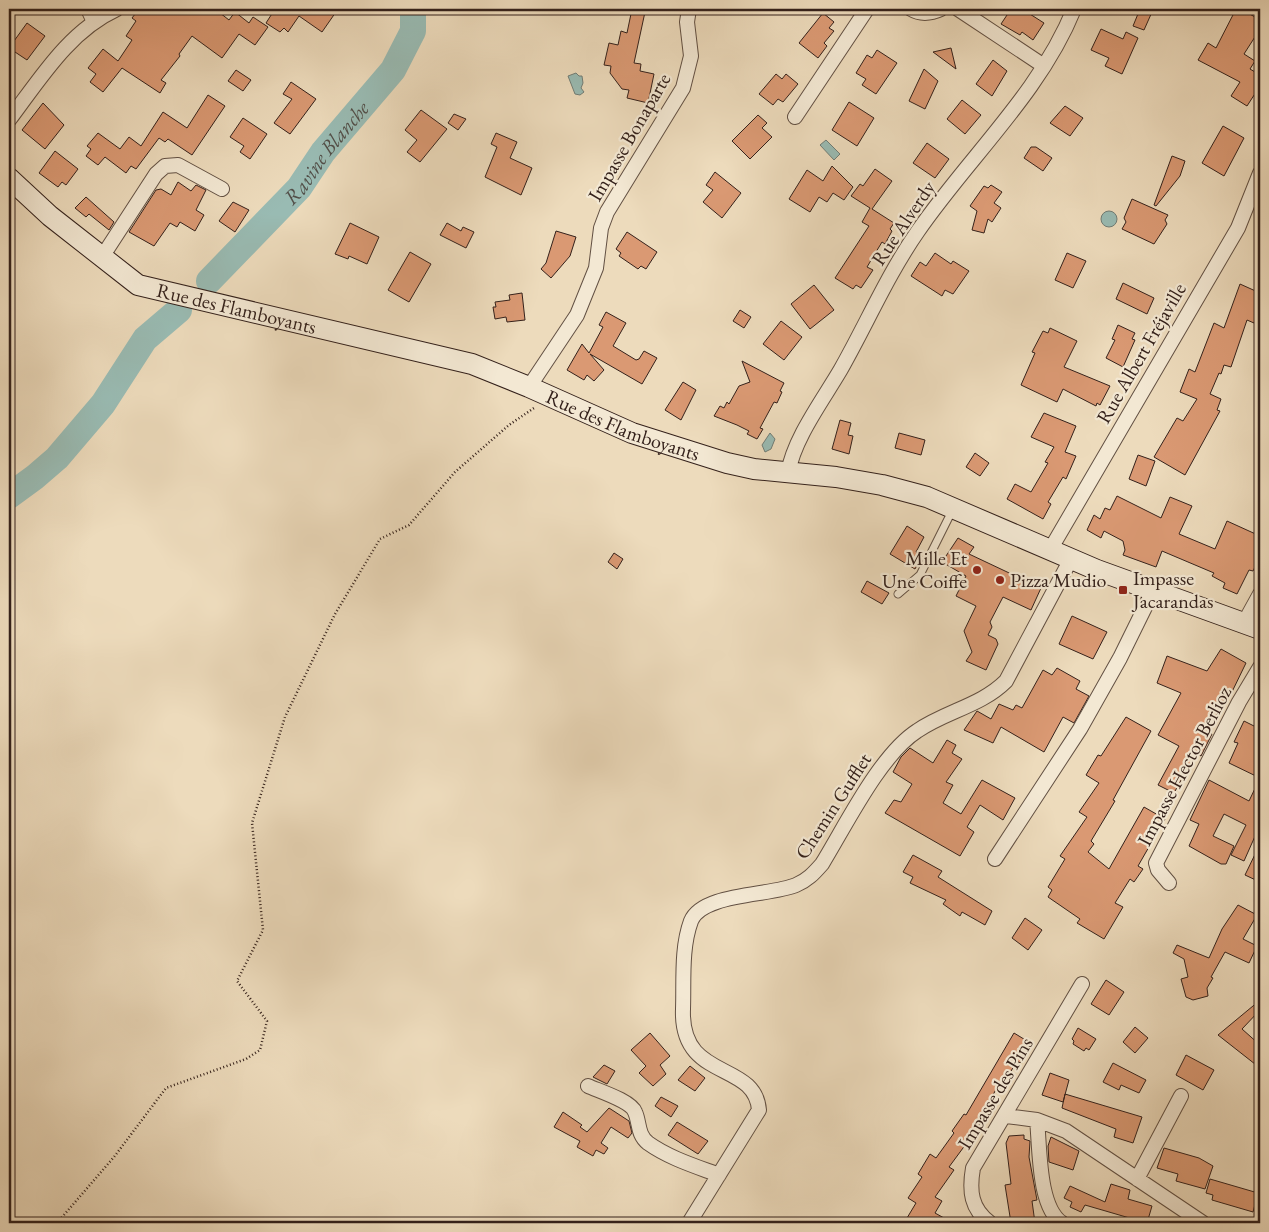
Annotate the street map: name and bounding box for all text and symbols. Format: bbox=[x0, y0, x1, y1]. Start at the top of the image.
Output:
street label: Impasse Bonaparte bbox=[582, 68, 676, 206]
water label: Ravine Blanche bbox=[277, 94, 375, 210]
street label: Rue Alverdy bbox=[865, 175, 941, 270]
street label: Rue des Flamboyants bbox=[154, 277, 319, 340]
street label: Rue Albert Fréjaville bbox=[1090, 278, 1192, 428]
street label: Rue des Flamboyants bbox=[542, 383, 703, 467]
place label: Mille Et Une Coiffe bbox=[882, 545, 968, 594]
marker: Mille Et Une Coiffe bbox=[971, 564, 983, 576]
place label: Impasse Jacarandas bbox=[1131, 565, 1213, 614]
place label: Pizza Mudio bbox=[1010, 567, 1107, 593]
marker: Pizza Mudio bbox=[994, 574, 1006, 586]
marker: Impasse Jacarandas bbox=[1117, 584, 1129, 596]
street label: Impasse Hector Berlioz bbox=[1131, 681, 1237, 850]
street label: Chemin Gufflet bbox=[789, 747, 877, 864]
street label: Impasse des Pins bbox=[951, 1032, 1039, 1154]

